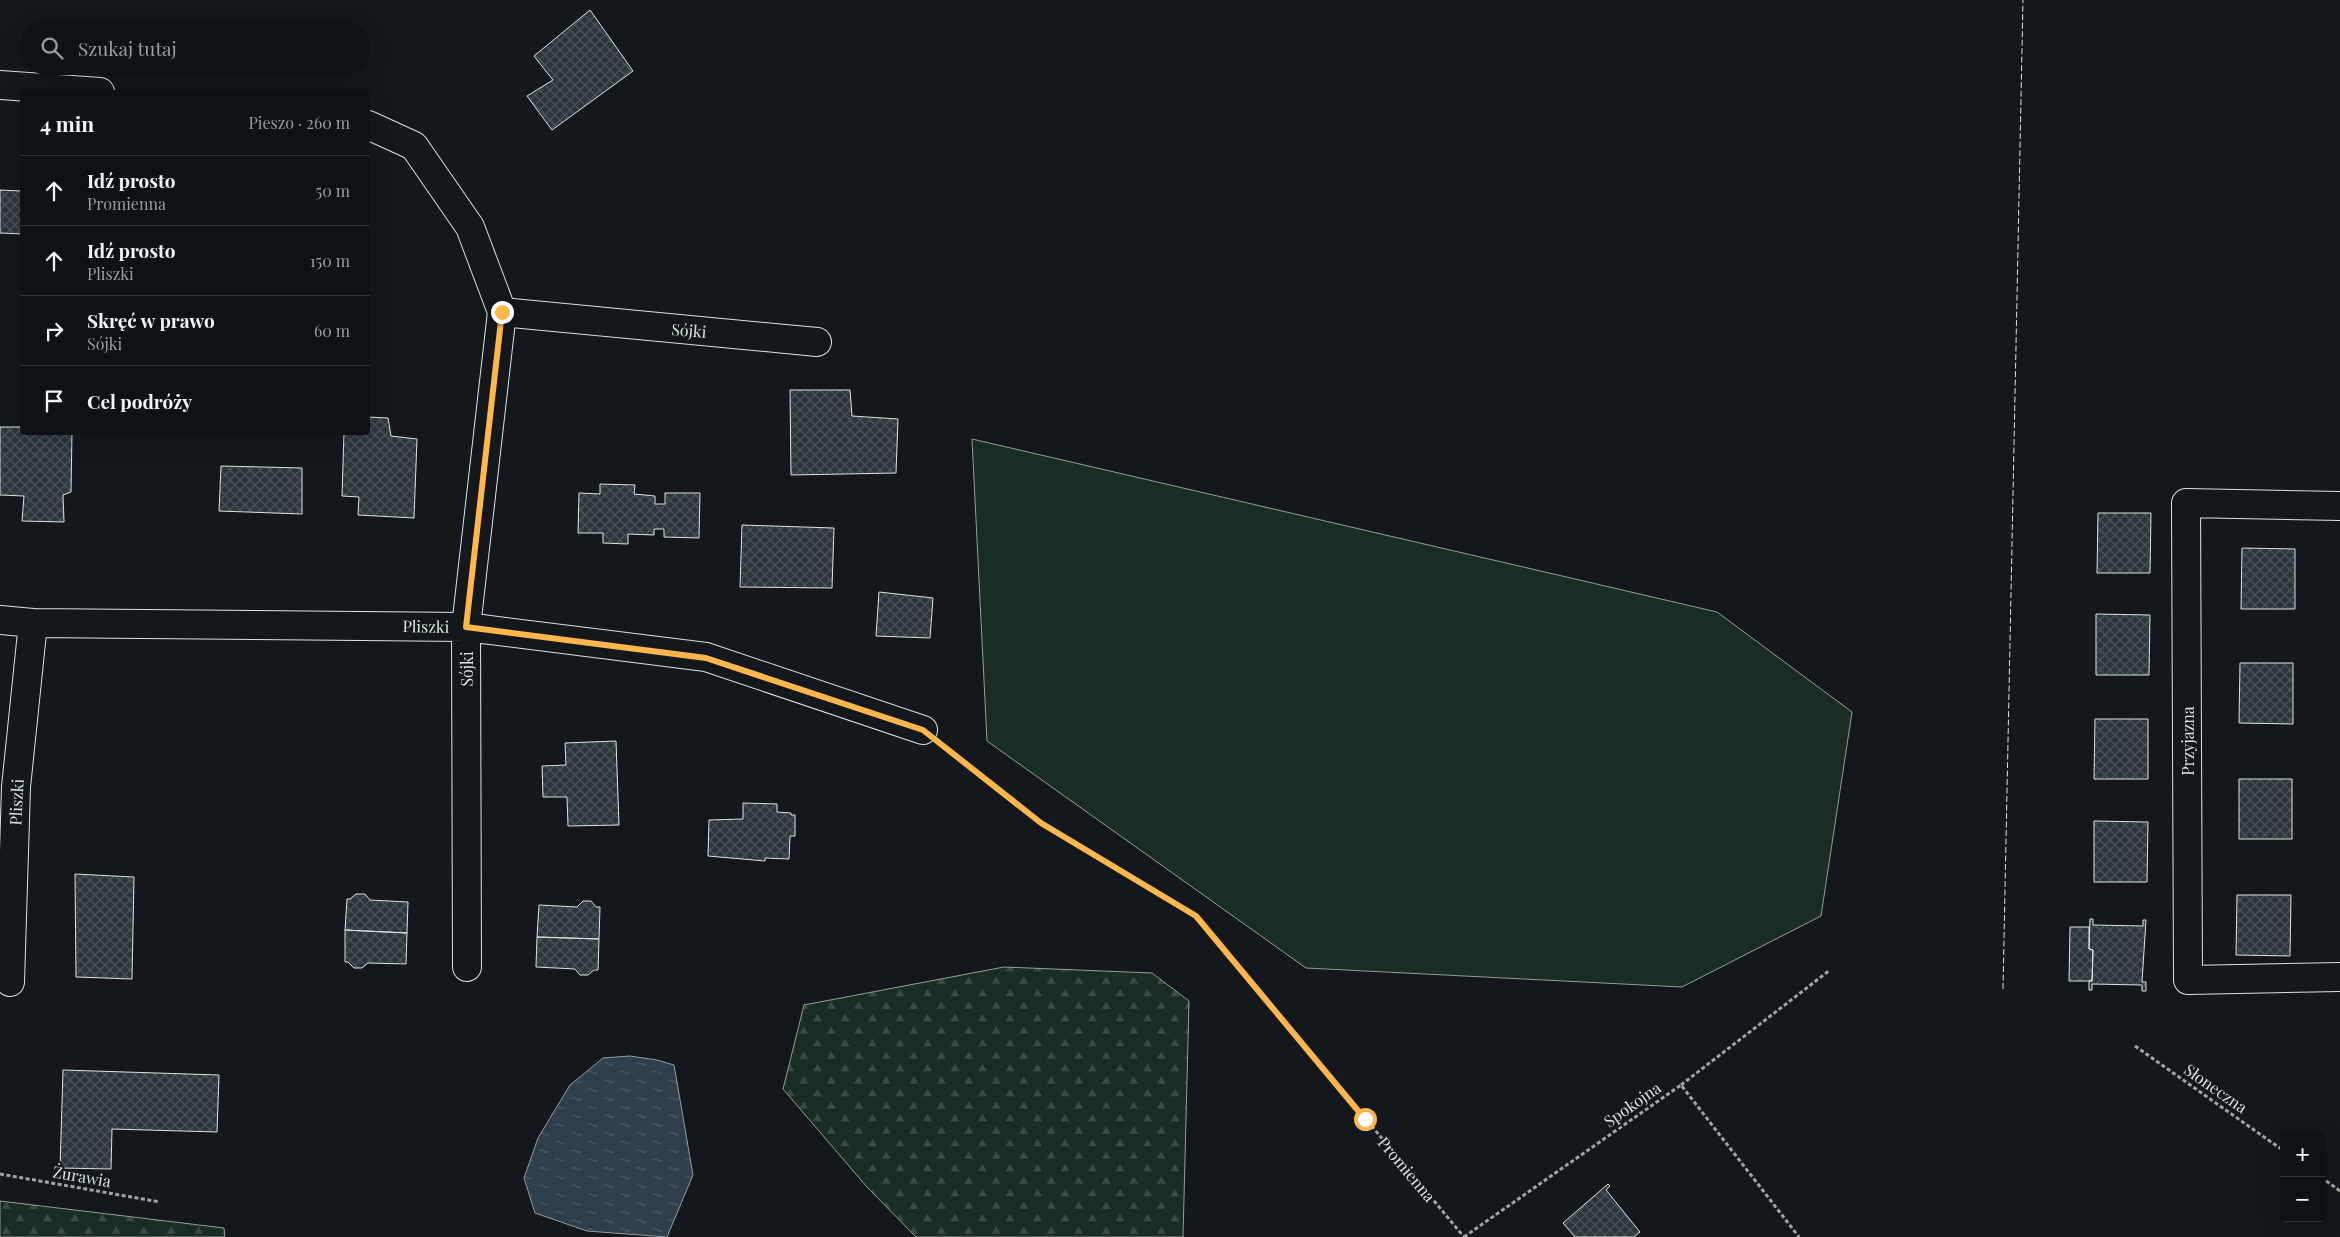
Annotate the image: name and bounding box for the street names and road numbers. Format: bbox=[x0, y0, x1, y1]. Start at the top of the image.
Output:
street label: Sójki bbox=[671, 318, 708, 342]
street label: Pliszki bbox=[402, 615, 450, 637]
street label: Sójki bbox=[456, 651, 477, 687]
street label: Przyjazna bbox=[2177, 706, 2198, 776]
street label: Pliszki bbox=[4, 778, 28, 826]
street label: Słoneczna bbox=[2180, 1059, 2252, 1117]
street label: Spokojna bbox=[1599, 1077, 1665, 1131]
street label: Promienna bbox=[1374, 1132, 1440, 1206]
street label: Żurawia bbox=[51, 1161, 113, 1191]

